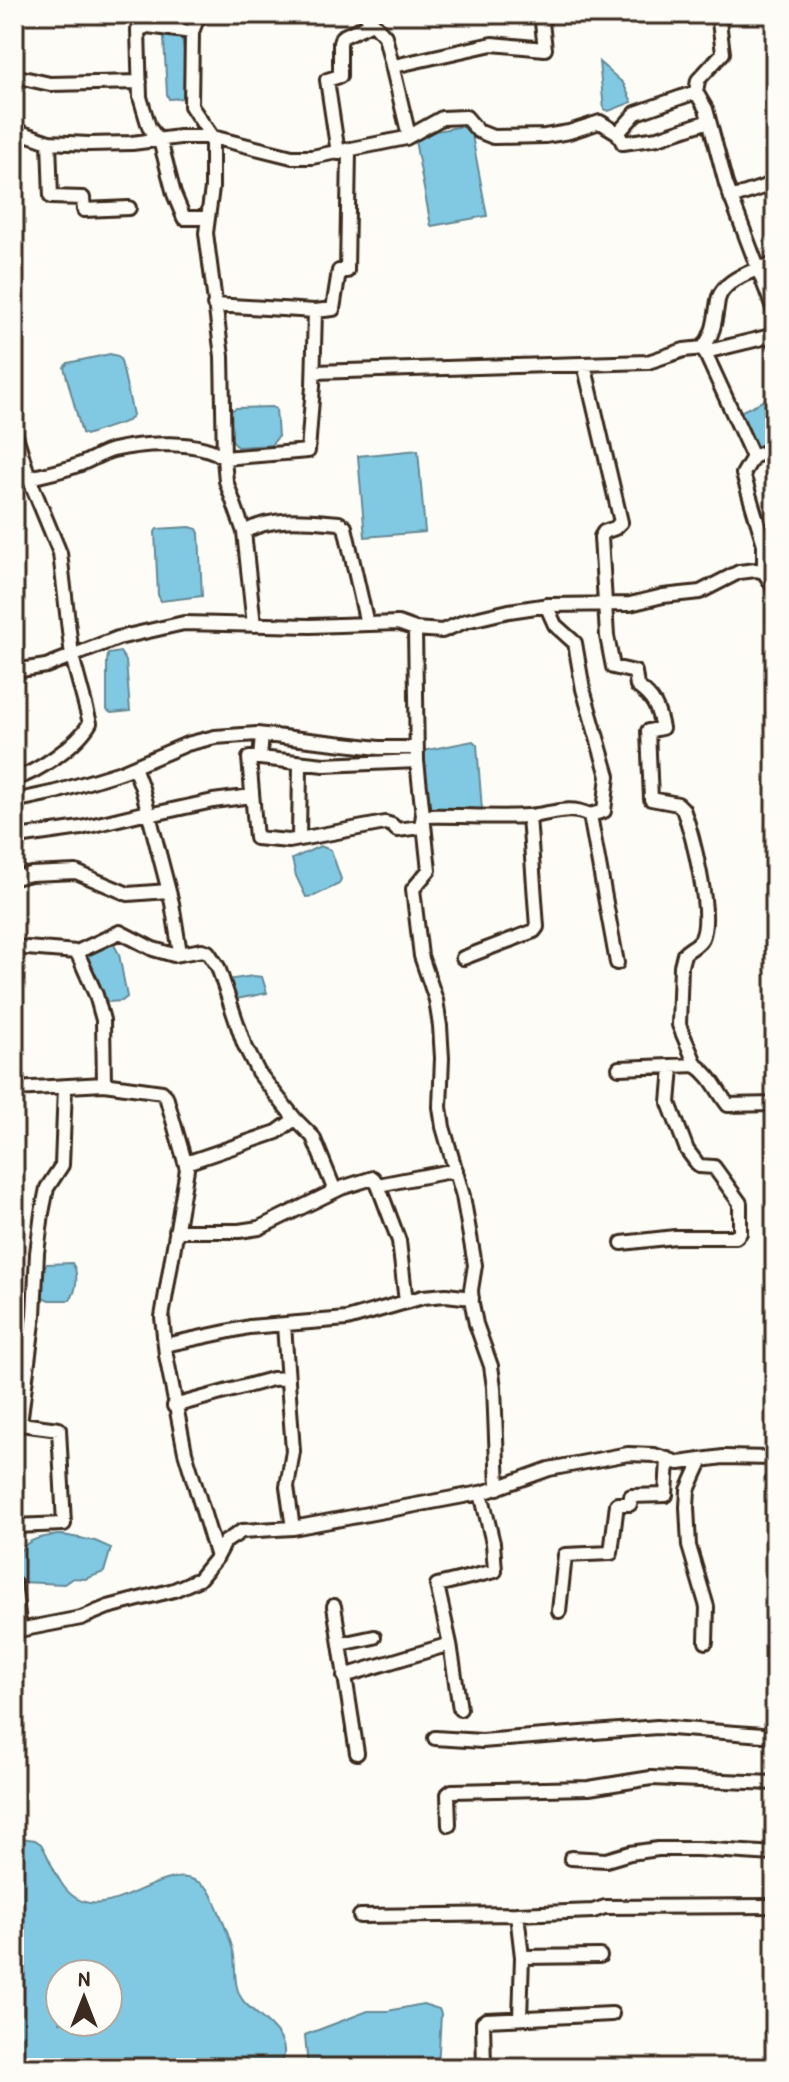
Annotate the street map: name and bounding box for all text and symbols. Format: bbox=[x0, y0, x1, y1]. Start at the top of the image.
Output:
north arrow bbox=[44, 1958, 124, 2038]
text: N bbox=[78, 1963, 90, 1993]

